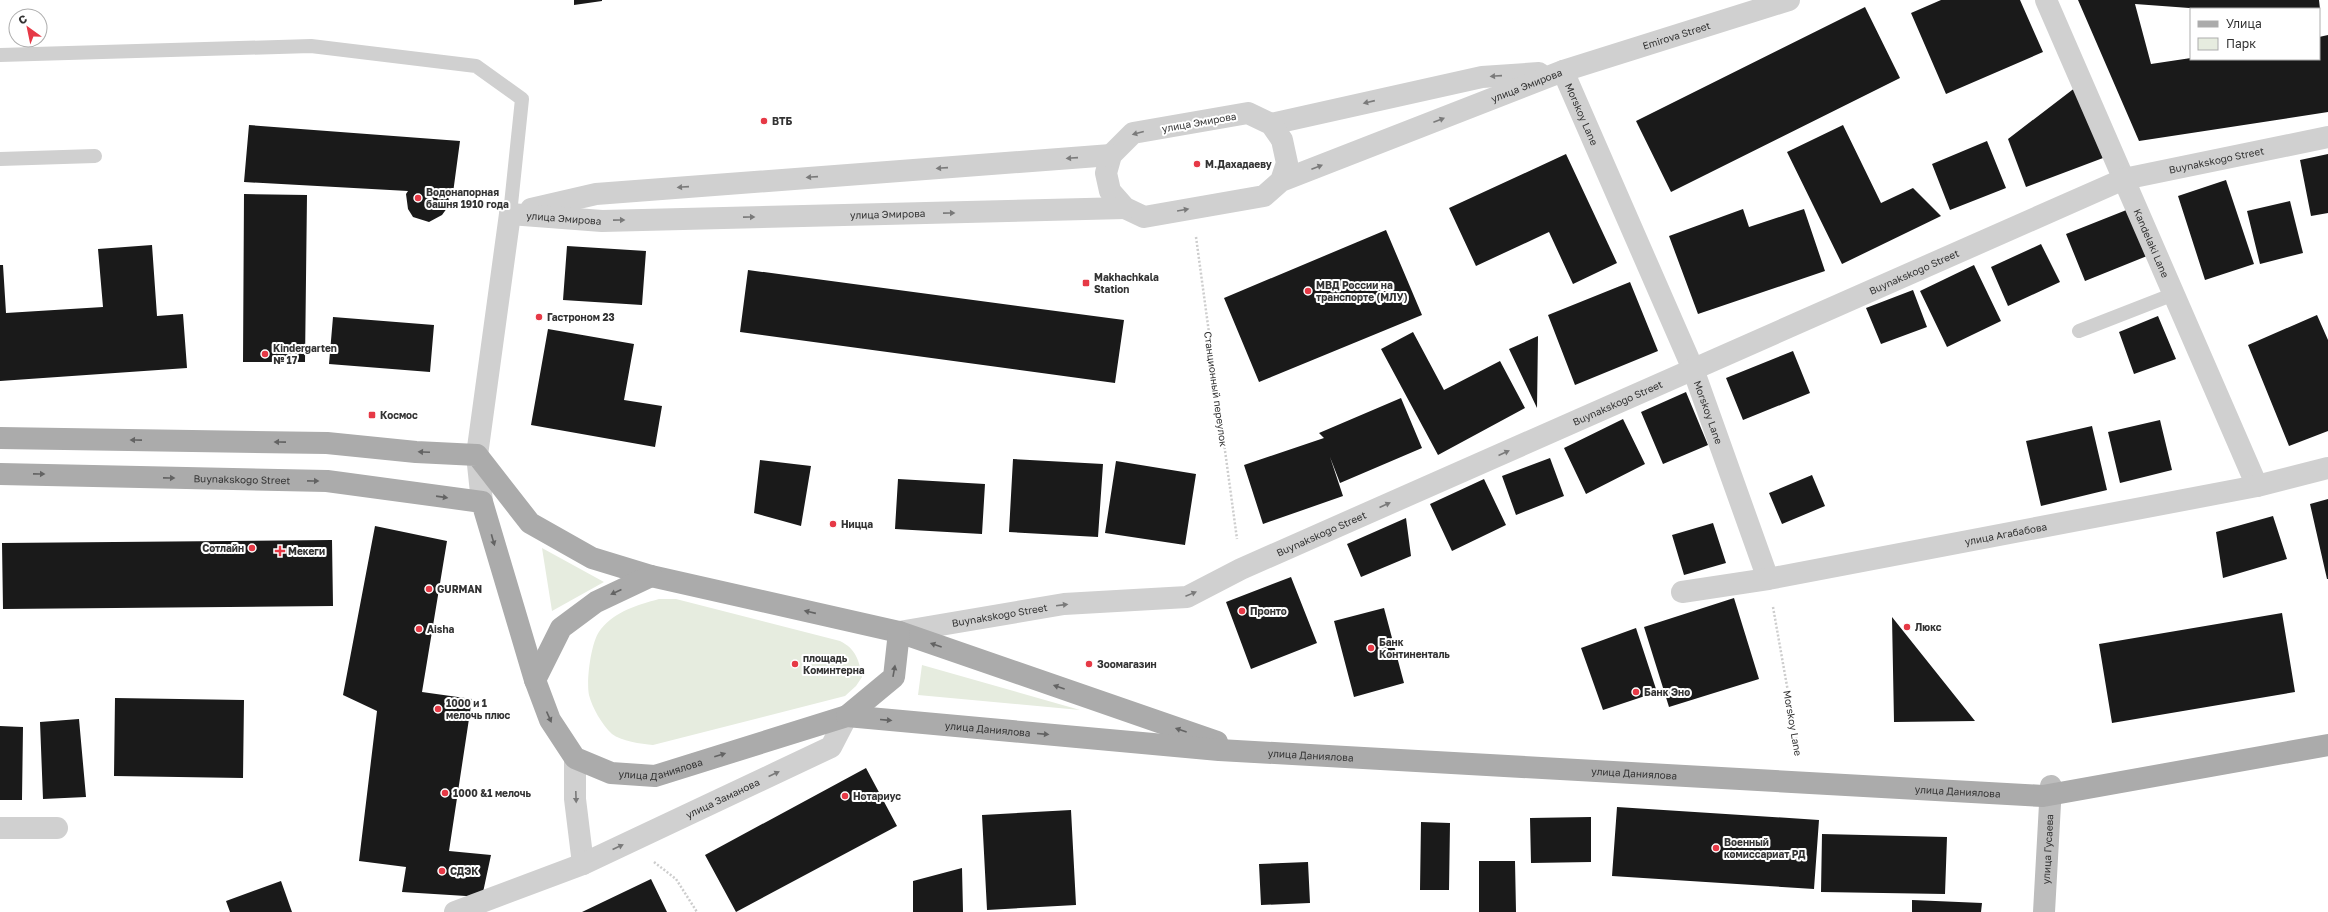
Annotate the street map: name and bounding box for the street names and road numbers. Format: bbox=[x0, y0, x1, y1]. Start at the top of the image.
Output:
street label: Emirova Street bbox=[1641, 19, 1712, 52]
street label: улица Эмирова bbox=[1489, 66, 1564, 105]
street label: Morskoy Lane bbox=[1563, 81, 1601, 147]
street label: улица Эмирова bbox=[1161, 110, 1237, 134]
street label: Buynakskogo Street bbox=[2168, 144, 2265, 176]
street label: улица Эмирова bbox=[850, 207, 926, 221]
street label: Kandelaki Lane bbox=[2131, 207, 2172, 279]
street label: улица Эмирова bbox=[526, 209, 602, 227]
street label: Buynakskogo Street bbox=[1867, 247, 1961, 297]
street label: Станционный переулок bbox=[1202, 331, 1230, 448]
street label: Buynakskogo Street bbox=[1571, 378, 1664, 428]
street label: Morskoy Lane bbox=[1692, 379, 1725, 446]
street label: Buynakskogo Street bbox=[193, 472, 291, 486]
street label: Buynakskogo Street bbox=[1274, 509, 1368, 559]
street label: улица Агабабова bbox=[1964, 520, 2048, 547]
street label: Buynakskogo Street bbox=[951, 601, 1048, 629]
street label: Morskoy Lane bbox=[1781, 689, 1805, 757]
street label: улица Даниялова bbox=[944, 719, 1031, 739]
street label: улица Даниялова bbox=[1267, 747, 1354, 763]
street label: улица Даниялова bbox=[618, 756, 704, 782]
street label: улица Даниялова bbox=[1591, 765, 1677, 782]
street label: улица Заманова bbox=[684, 776, 761, 821]
street label: улица Даниялова bbox=[1914, 783, 2001, 800]
street label: улица Гусаева bbox=[2040, 814, 2055, 885]

